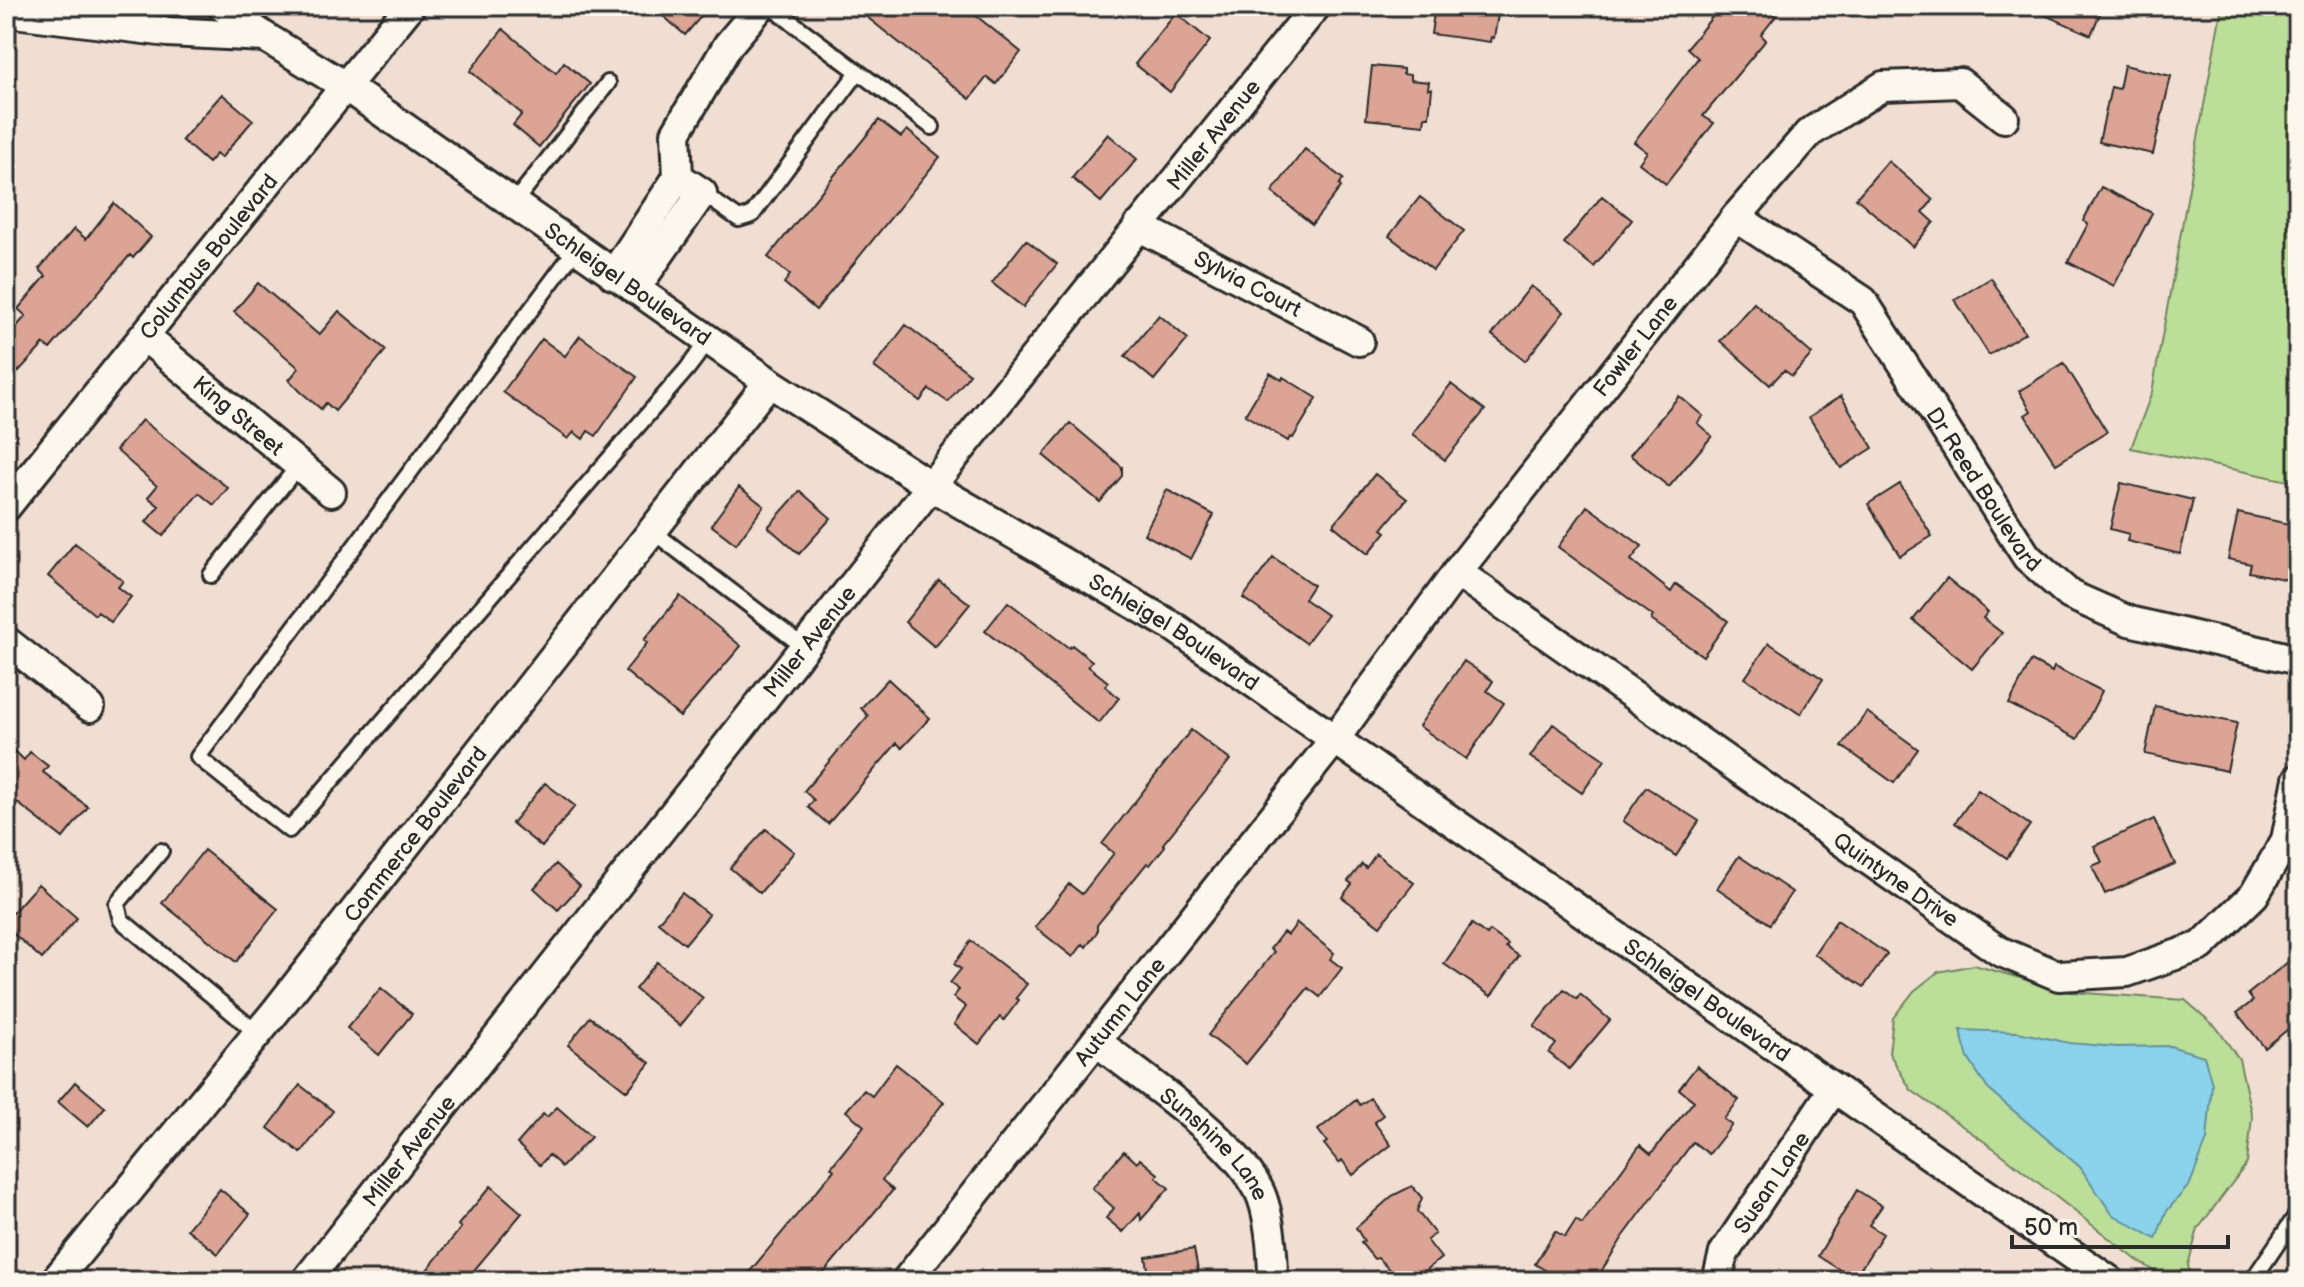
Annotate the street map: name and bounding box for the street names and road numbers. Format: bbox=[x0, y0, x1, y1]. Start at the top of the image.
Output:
street label: Miller Avenue bbox=[1162, 74, 1267, 196]
street label: Columbus Boulevard bbox=[134, 169, 284, 346]
street label: Schleigel Boulevard bbox=[539, 217, 716, 352]
street label: Sylvia Court bbox=[1189, 245, 1306, 324]
street label: Fowler Lane bbox=[1588, 291, 1684, 403]
street label: King Street bbox=[187, 371, 289, 462]
street label: Dr Reed Boulevard bbox=[1920, 403, 2046, 578]
street label: Schleigel Boulevard bbox=[1084, 568, 1264, 697]
street label: Miller Avenue bbox=[758, 581, 862, 703]
street label: Commerce Boulevard bbox=[339, 741, 493, 928]
street label: Quintyne Drive bbox=[1827, 827, 1963, 934]
street label: Schleigel Boulevard bbox=[1618, 933, 1795, 1068]
street label: Autumn Lane bbox=[1069, 952, 1172, 1072]
street label: Sunshine Lane bbox=[1154, 1083, 1274, 1205]
street label: Miller Avenue bbox=[358, 1090, 462, 1213]
street label: Susan Lane bbox=[1729, 1127, 1816, 1239]

